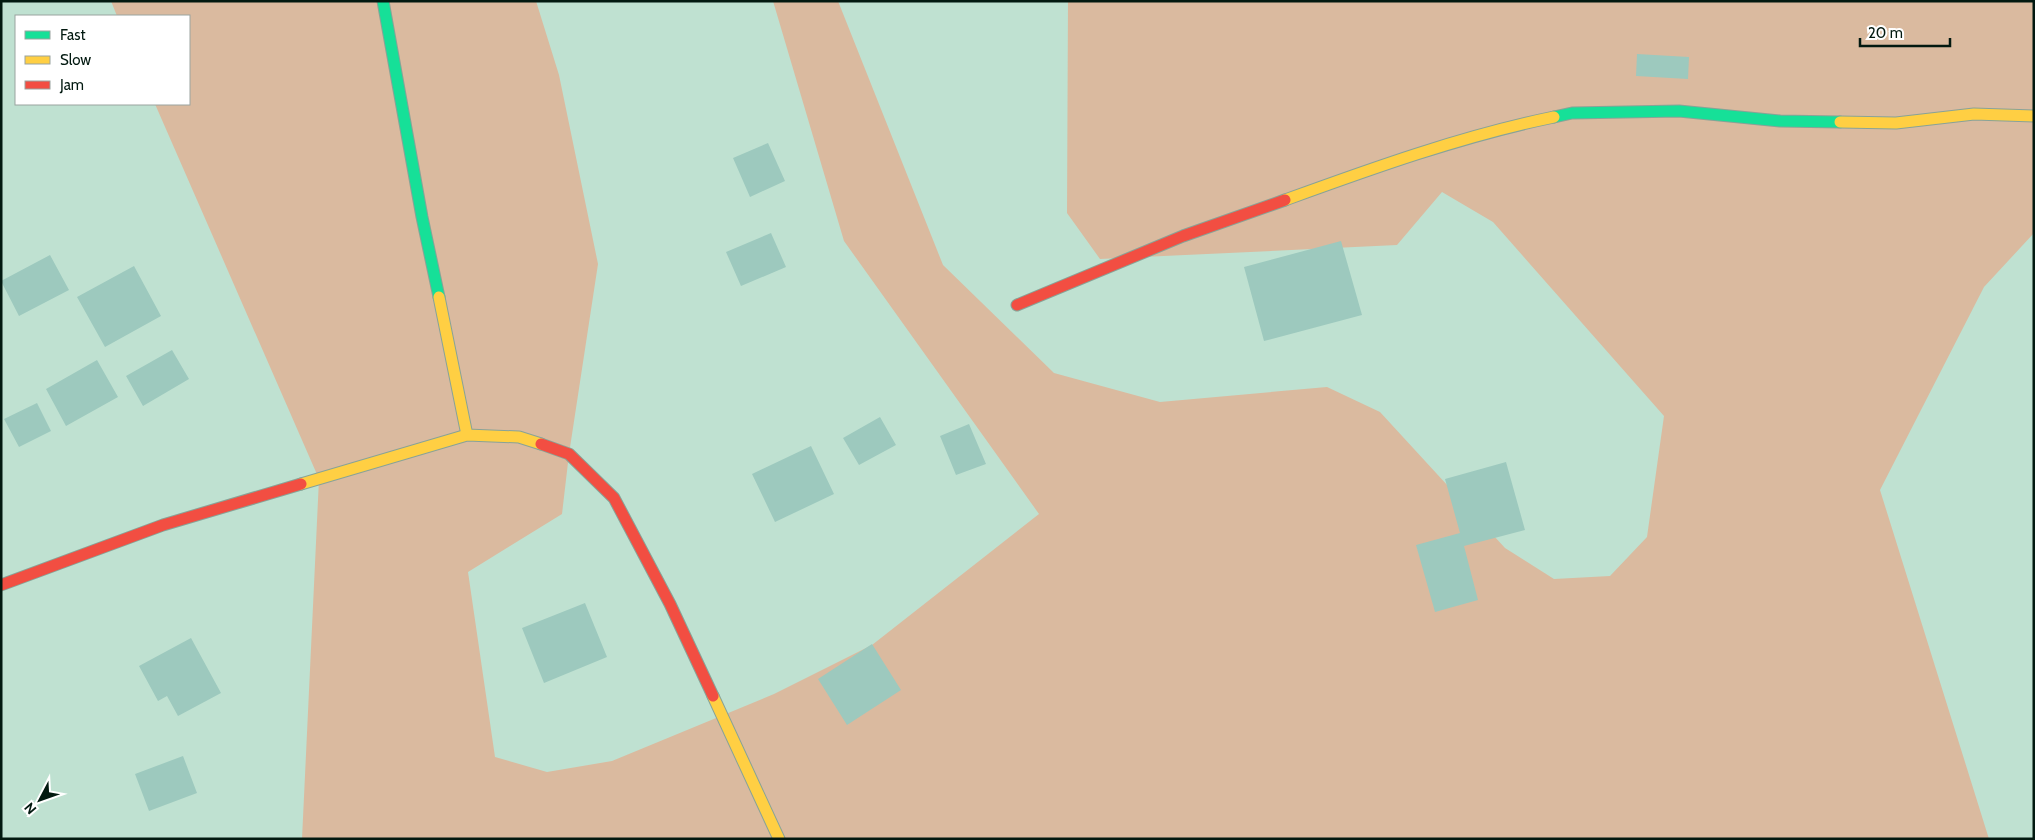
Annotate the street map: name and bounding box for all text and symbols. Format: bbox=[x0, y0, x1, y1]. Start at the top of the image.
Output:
legend bbox=[15, 15, 190, 105]
scale bar bbox=[1860, 15, 1950, 47]
text: 20 m bbox=[1868, 24, 1903, 42]
text: Fast bbox=[60, 26, 85, 44]
text: Slow bbox=[60, 51, 91, 69]
text: Jam bbox=[59, 76, 84, 94]
north arrow bbox=[15, 775, 65, 825]
text: N bbox=[20, 799, 40, 818]

